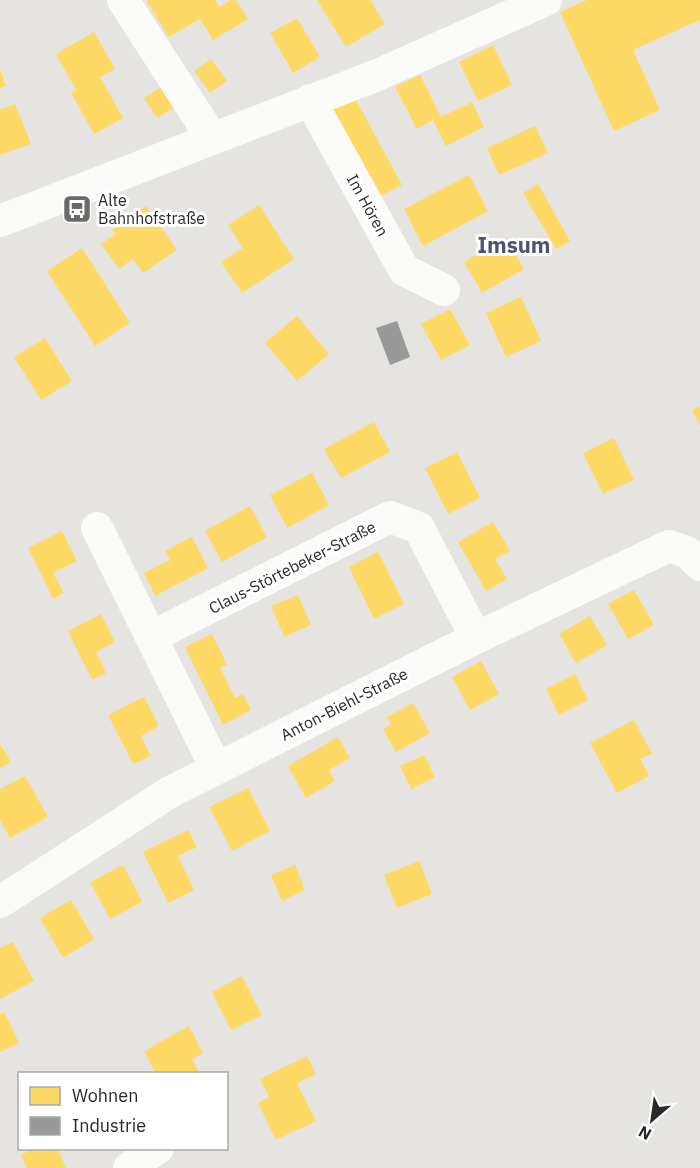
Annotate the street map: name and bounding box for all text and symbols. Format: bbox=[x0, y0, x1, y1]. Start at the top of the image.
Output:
street label: Im Hören bbox=[343, 170, 393, 240]
place label: Alte Bahnhofstraße bbox=[98, 190, 205, 228]
bus stop icon: Alte Bahnhofstraße bbox=[61, 193, 93, 225]
district label: Imsum bbox=[477, 230, 551, 259]
street label: Claus-Störtebeker-Straße bbox=[205, 516, 379, 618]
street label: Anton-Biehl-Straße bbox=[277, 663, 411, 745]
legend bbox=[18, 1072, 228, 1150]
text: Wohnen bbox=[72, 1084, 138, 1107]
north arrow bbox=[622, 1090, 682, 1150]
text: Industrie bbox=[72, 1114, 146, 1137]
text: N bbox=[635, 1122, 655, 1145]

